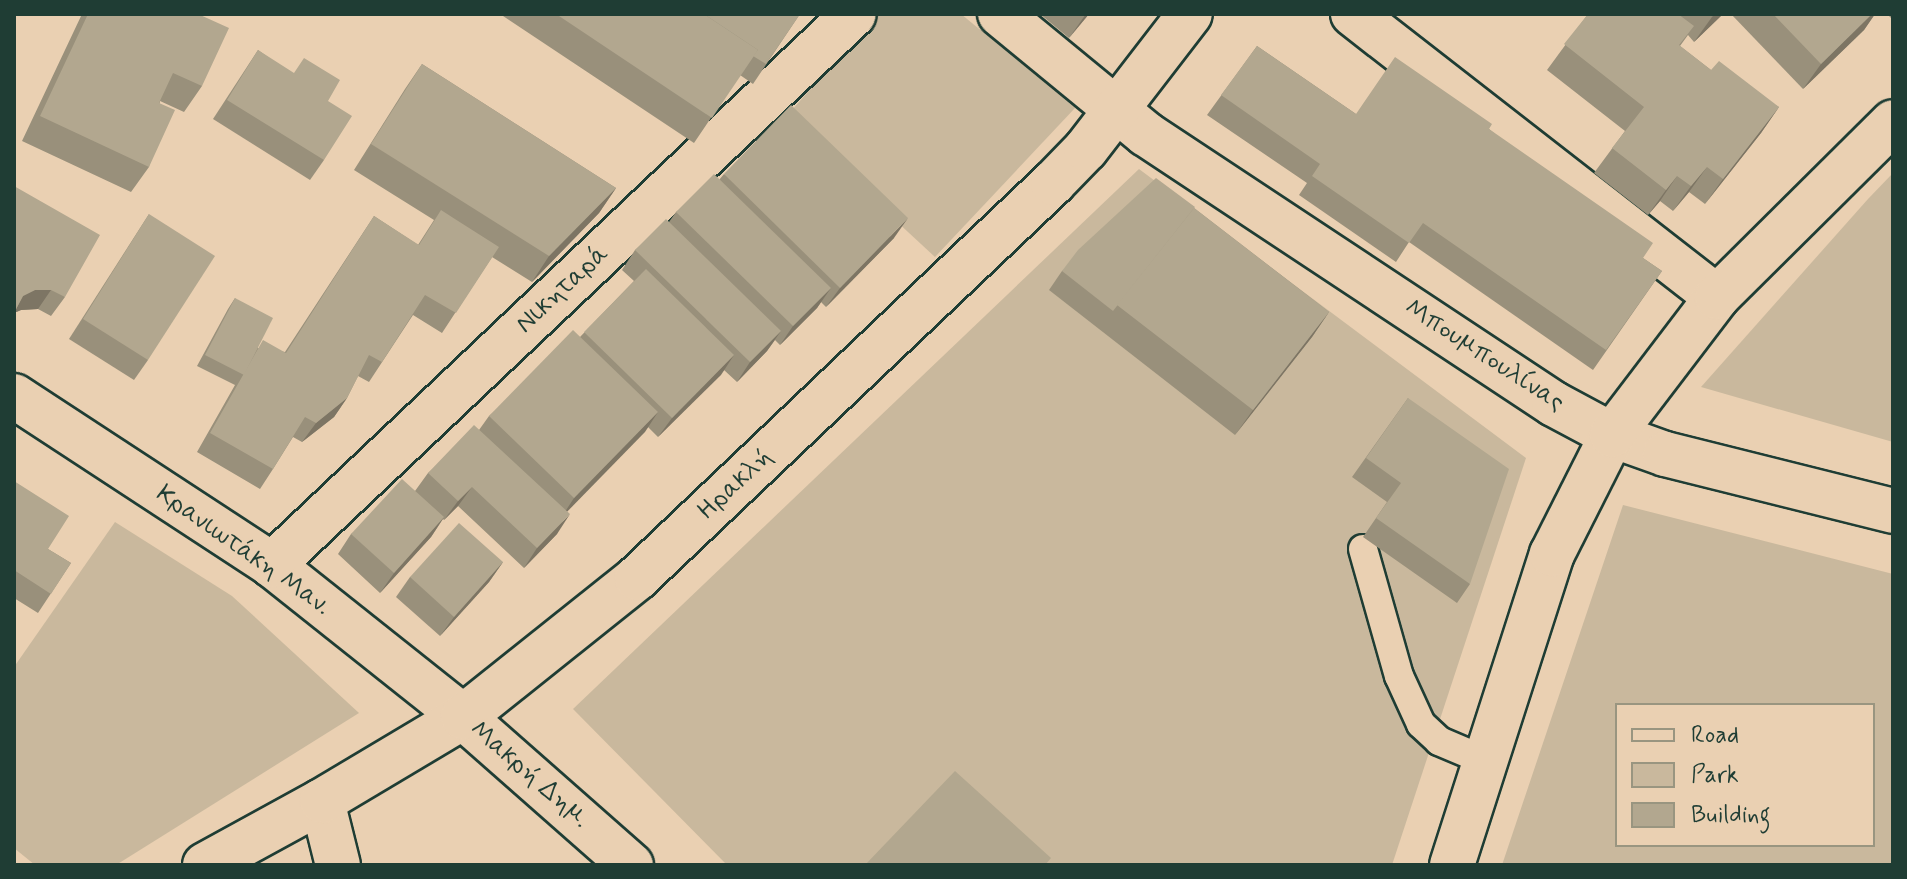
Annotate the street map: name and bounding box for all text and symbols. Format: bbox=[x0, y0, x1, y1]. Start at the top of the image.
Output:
street label: Νικηταρά bbox=[510, 239, 616, 341]
street label: Μπουμπουλίνας bbox=[1398, 293, 1570, 419]
street label: Ηρακλή bbox=[692, 442, 780, 528]
street label: Κρανιωτάκη Μαν. bbox=[150, 479, 336, 623]
legend bbox=[1615, 703, 1875, 847]
street label: Μακρή Δημ. bbox=[463, 715, 595, 835]
text: Road bbox=[1691, 720, 1739, 751]
text: Park bbox=[1691, 760, 1739, 791]
text: Building bbox=[1691, 800, 1771, 831]

